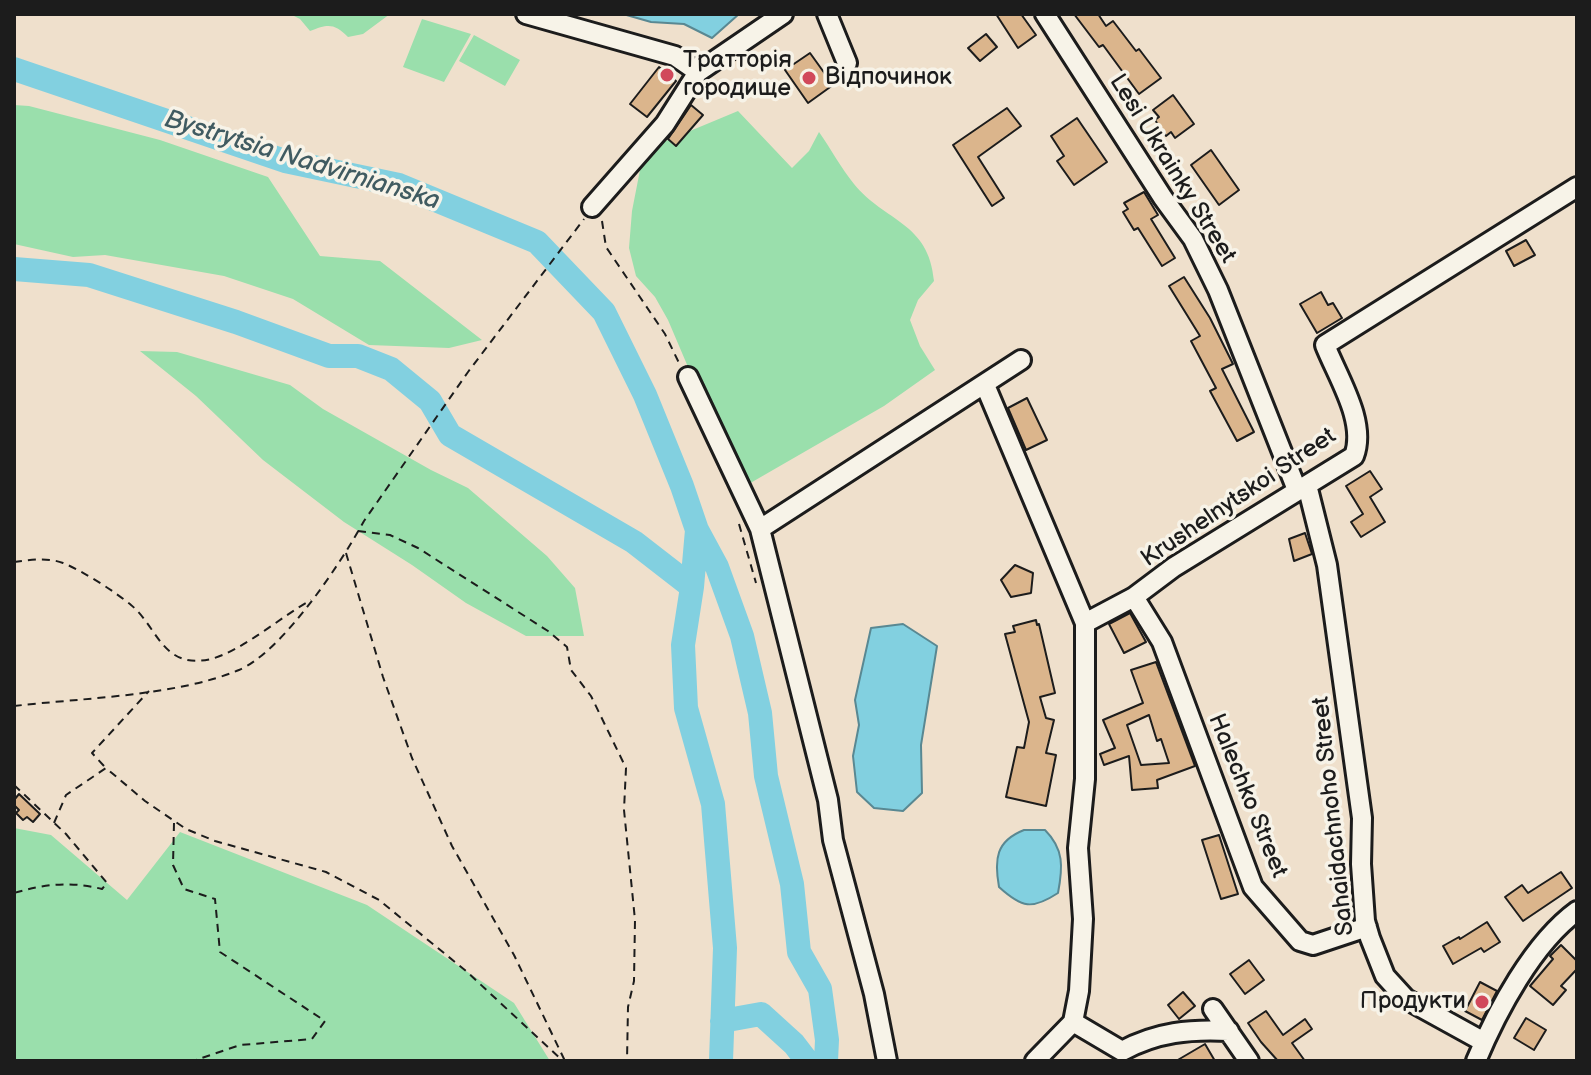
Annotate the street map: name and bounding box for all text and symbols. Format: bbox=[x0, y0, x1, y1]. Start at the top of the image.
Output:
place label: Тратторія городище bbox=[683, 47, 792, 103]
place label: Відпочинок bbox=[825, 64, 952, 92]
marker: Тратторія городище bbox=[658, 66, 676, 84]
marker: Відпочинок bbox=[800, 69, 818, 87]
street label: Lesi Ukrainky Street bbox=[1102, 69, 1242, 269]
water label: Bystrytsia Nadvirnianska bbox=[161, 104, 443, 218]
street label: Krushelnytskoi Street bbox=[1136, 422, 1342, 574]
street label: Sahaidachnoho Street bbox=[1307, 695, 1361, 937]
street label: Halechko Street bbox=[1201, 710, 1293, 882]
place label: Продукти bbox=[1360, 988, 1466, 1016]
marker: Продукти bbox=[1473, 993, 1491, 1011]

